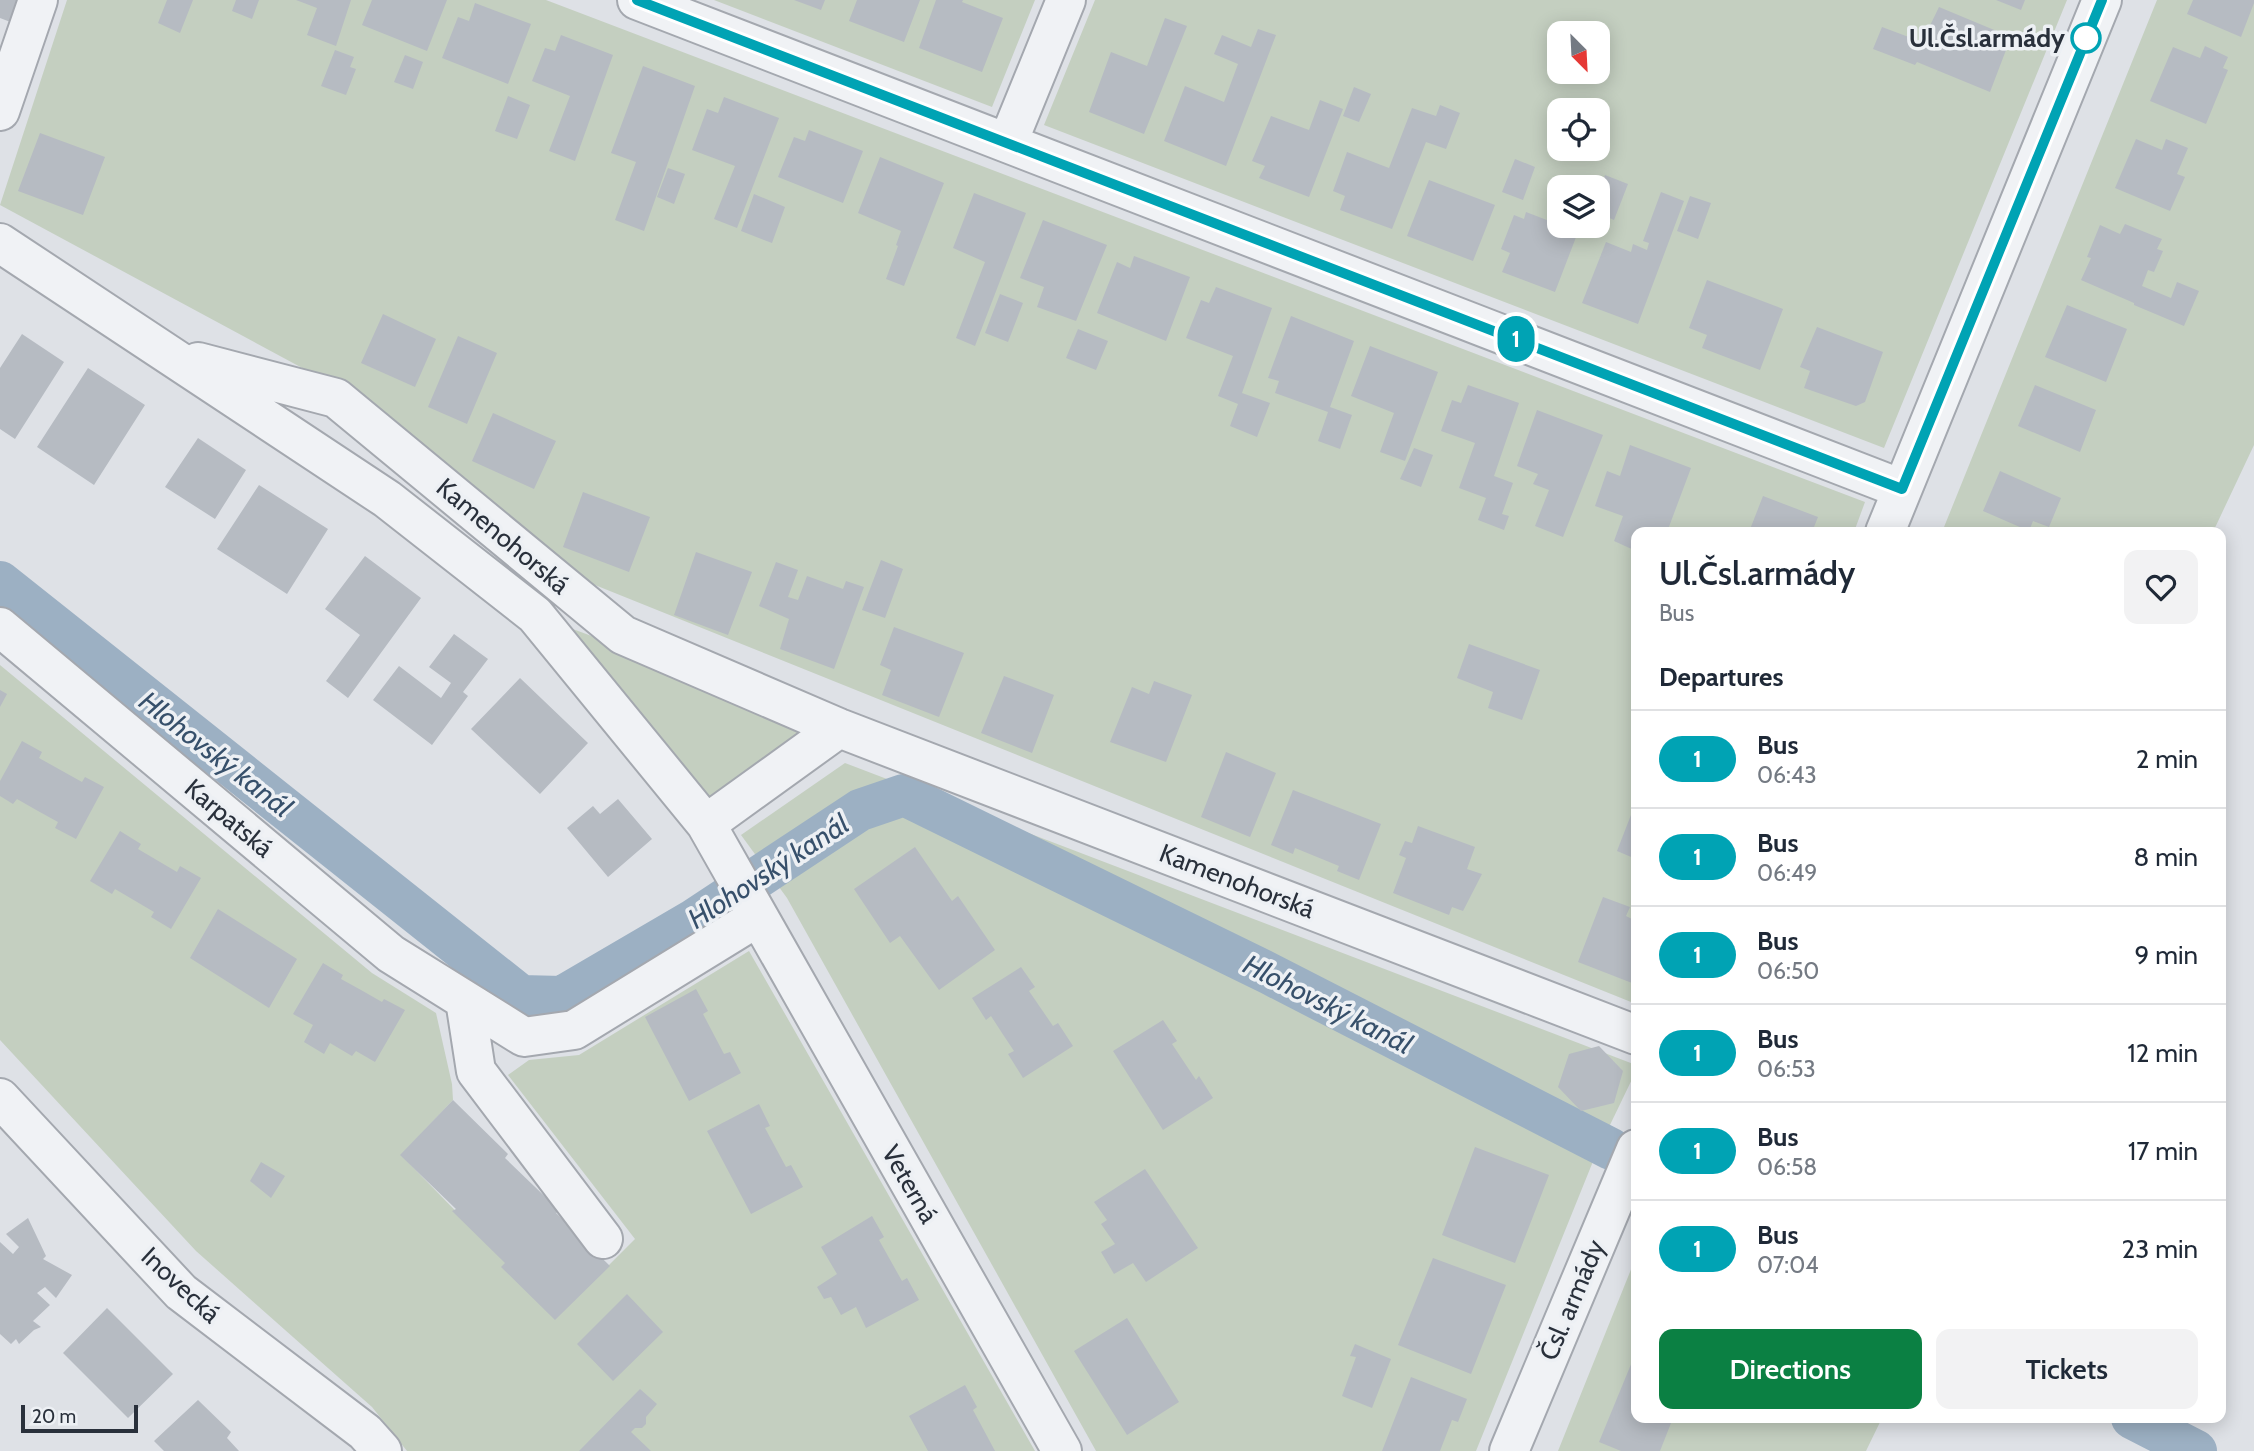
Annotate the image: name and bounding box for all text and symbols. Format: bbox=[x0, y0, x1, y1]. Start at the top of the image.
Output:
north arrow bbox=[1547, 21, 1610, 84]
map controls bbox=[1547, 21, 1610, 238]
place label: Ul.Čsl.armády bbox=[1909, 22, 2065, 54]
marker: Ul.Čsl.armády bbox=[2071, 23, 2101, 53]
button: locate bbox=[1547, 98, 1610, 161]
button: layers bbox=[1547, 175, 1610, 238]
line badge: 1 bbox=[1493, 316, 1539, 362]
text: 1 bbox=[1512, 324, 1520, 353]
street label: Kamenohorská bbox=[430, 471, 576, 601]
button: heart bbox=[2124, 550, 2198, 624]
text: Ul.Čsl.armády bbox=[1659, 553, 1855, 593]
text: Bus bbox=[1659, 599, 1694, 627]
text: Departures bbox=[1659, 661, 1783, 693]
water label: Hlohovský kanál bbox=[133, 684, 300, 825]
text: Bus bbox=[1757, 729, 1798, 761]
text: 2 min bbox=[2136, 743, 2198, 775]
text: 1 bbox=[1693, 744, 1702, 773]
text: 06:43 bbox=[1757, 761, 1817, 789]
street label: Karpatská bbox=[178, 772, 280, 865]
water label: Hlohovský kanál bbox=[681, 806, 855, 936]
text: Bus bbox=[1757, 827, 1798, 859]
street label: Kamenohorská bbox=[1155, 837, 1320, 925]
text: 8 min bbox=[2134, 841, 2198, 873]
text: 1 bbox=[1693, 842, 1702, 871]
text: 06:49 bbox=[1757, 859, 1817, 887]
text: Bus bbox=[1757, 925, 1798, 957]
text: 9 min bbox=[2135, 939, 2198, 971]
text: 1 bbox=[1693, 940, 1702, 969]
water label: Hlohovský kanál bbox=[1238, 947, 1418, 1061]
text: 06:50 bbox=[1757, 957, 1819, 985]
text: Bus bbox=[1757, 1023, 1798, 1055]
text: 12 min bbox=[2127, 1037, 2198, 1069]
text: 1 bbox=[1693, 1038, 1702, 1067]
text: 06:53 bbox=[1757, 1055, 1816, 1083]
text: Bus bbox=[1757, 1121, 1798, 1153]
text: 17 min bbox=[2128, 1135, 2198, 1167]
text: 1 bbox=[1693, 1136, 1702, 1165]
street label: Veterná bbox=[875, 1139, 945, 1229]
text: 06:58 bbox=[1757, 1153, 1817, 1181]
text: Bus bbox=[1757, 1219, 1798, 1251]
text: 23 min bbox=[2122, 1233, 2198, 1265]
text: 1 bbox=[1693, 1234, 1702, 1263]
street label: Čsl. armády bbox=[1532, 1235, 1612, 1365]
street label: Inovecká bbox=[135, 1240, 228, 1330]
text: 07:04 bbox=[1757, 1251, 1819, 1279]
button: Directions bbox=[1659, 1329, 1922, 1409]
button: Tickets bbox=[1936, 1329, 2198, 1409]
scale bar bbox=[21, 1402, 138, 1434]
text: 20 m bbox=[32, 1405, 76, 1428]

